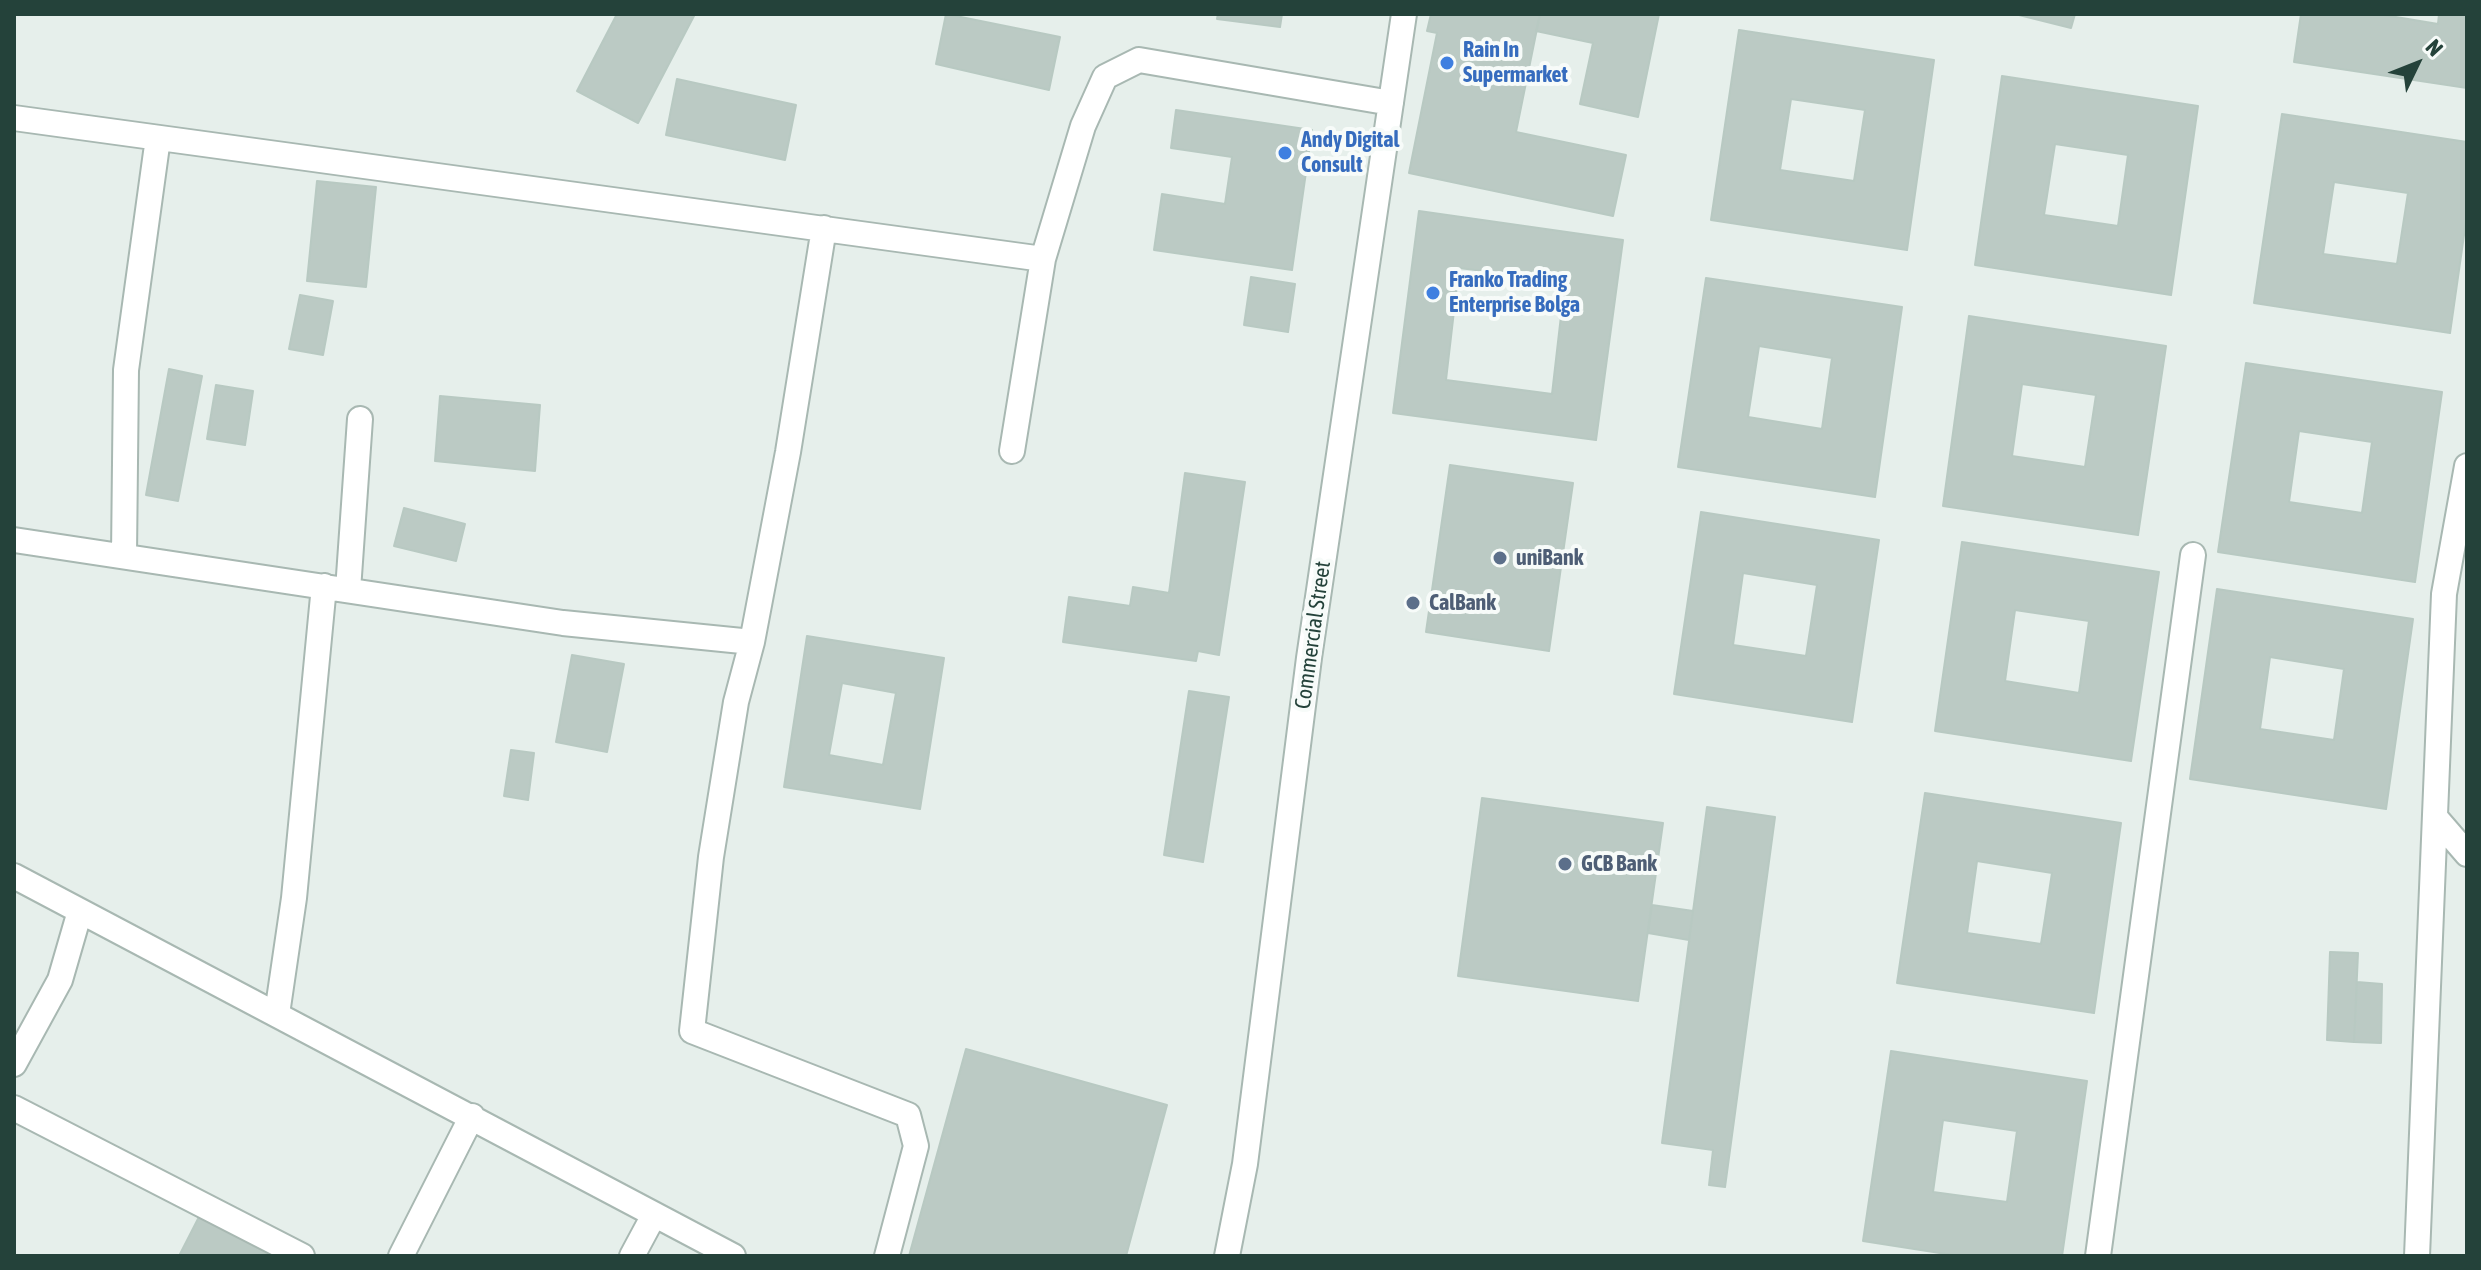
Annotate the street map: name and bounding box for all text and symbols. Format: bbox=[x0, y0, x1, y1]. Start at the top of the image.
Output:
north arrow bbox=[2377, 24, 2457, 104]
text: N bbox=[2421, 34, 2448, 61]
place label: Rain In Supermarket bbox=[1463, 37, 1568, 88]
marker: Rain In Supermarket bbox=[1438, 54, 1456, 72]
place label: Andy Digital Consult bbox=[1301, 127, 1399, 178]
marker: Andy Digital Consult bbox=[1276, 144, 1294, 162]
place label: Franko Trading Enterprise Bolga bbox=[1449, 267, 1580, 318]
marker: Franko Trading Enterprise Bolga bbox=[1424, 284, 1442, 302]
place label: uniBank bbox=[1516, 545, 1583, 571]
marker: uniBank bbox=[1491, 549, 1509, 567]
street label: Commercial Street bbox=[1290, 559, 1336, 711]
place label: CalBank bbox=[1429, 590, 1496, 616]
marker: CalBank bbox=[1404, 594, 1422, 612]
place label: GCB Bank bbox=[1581, 851, 1657, 877]
marker: GCB Bank bbox=[1556, 855, 1574, 873]

